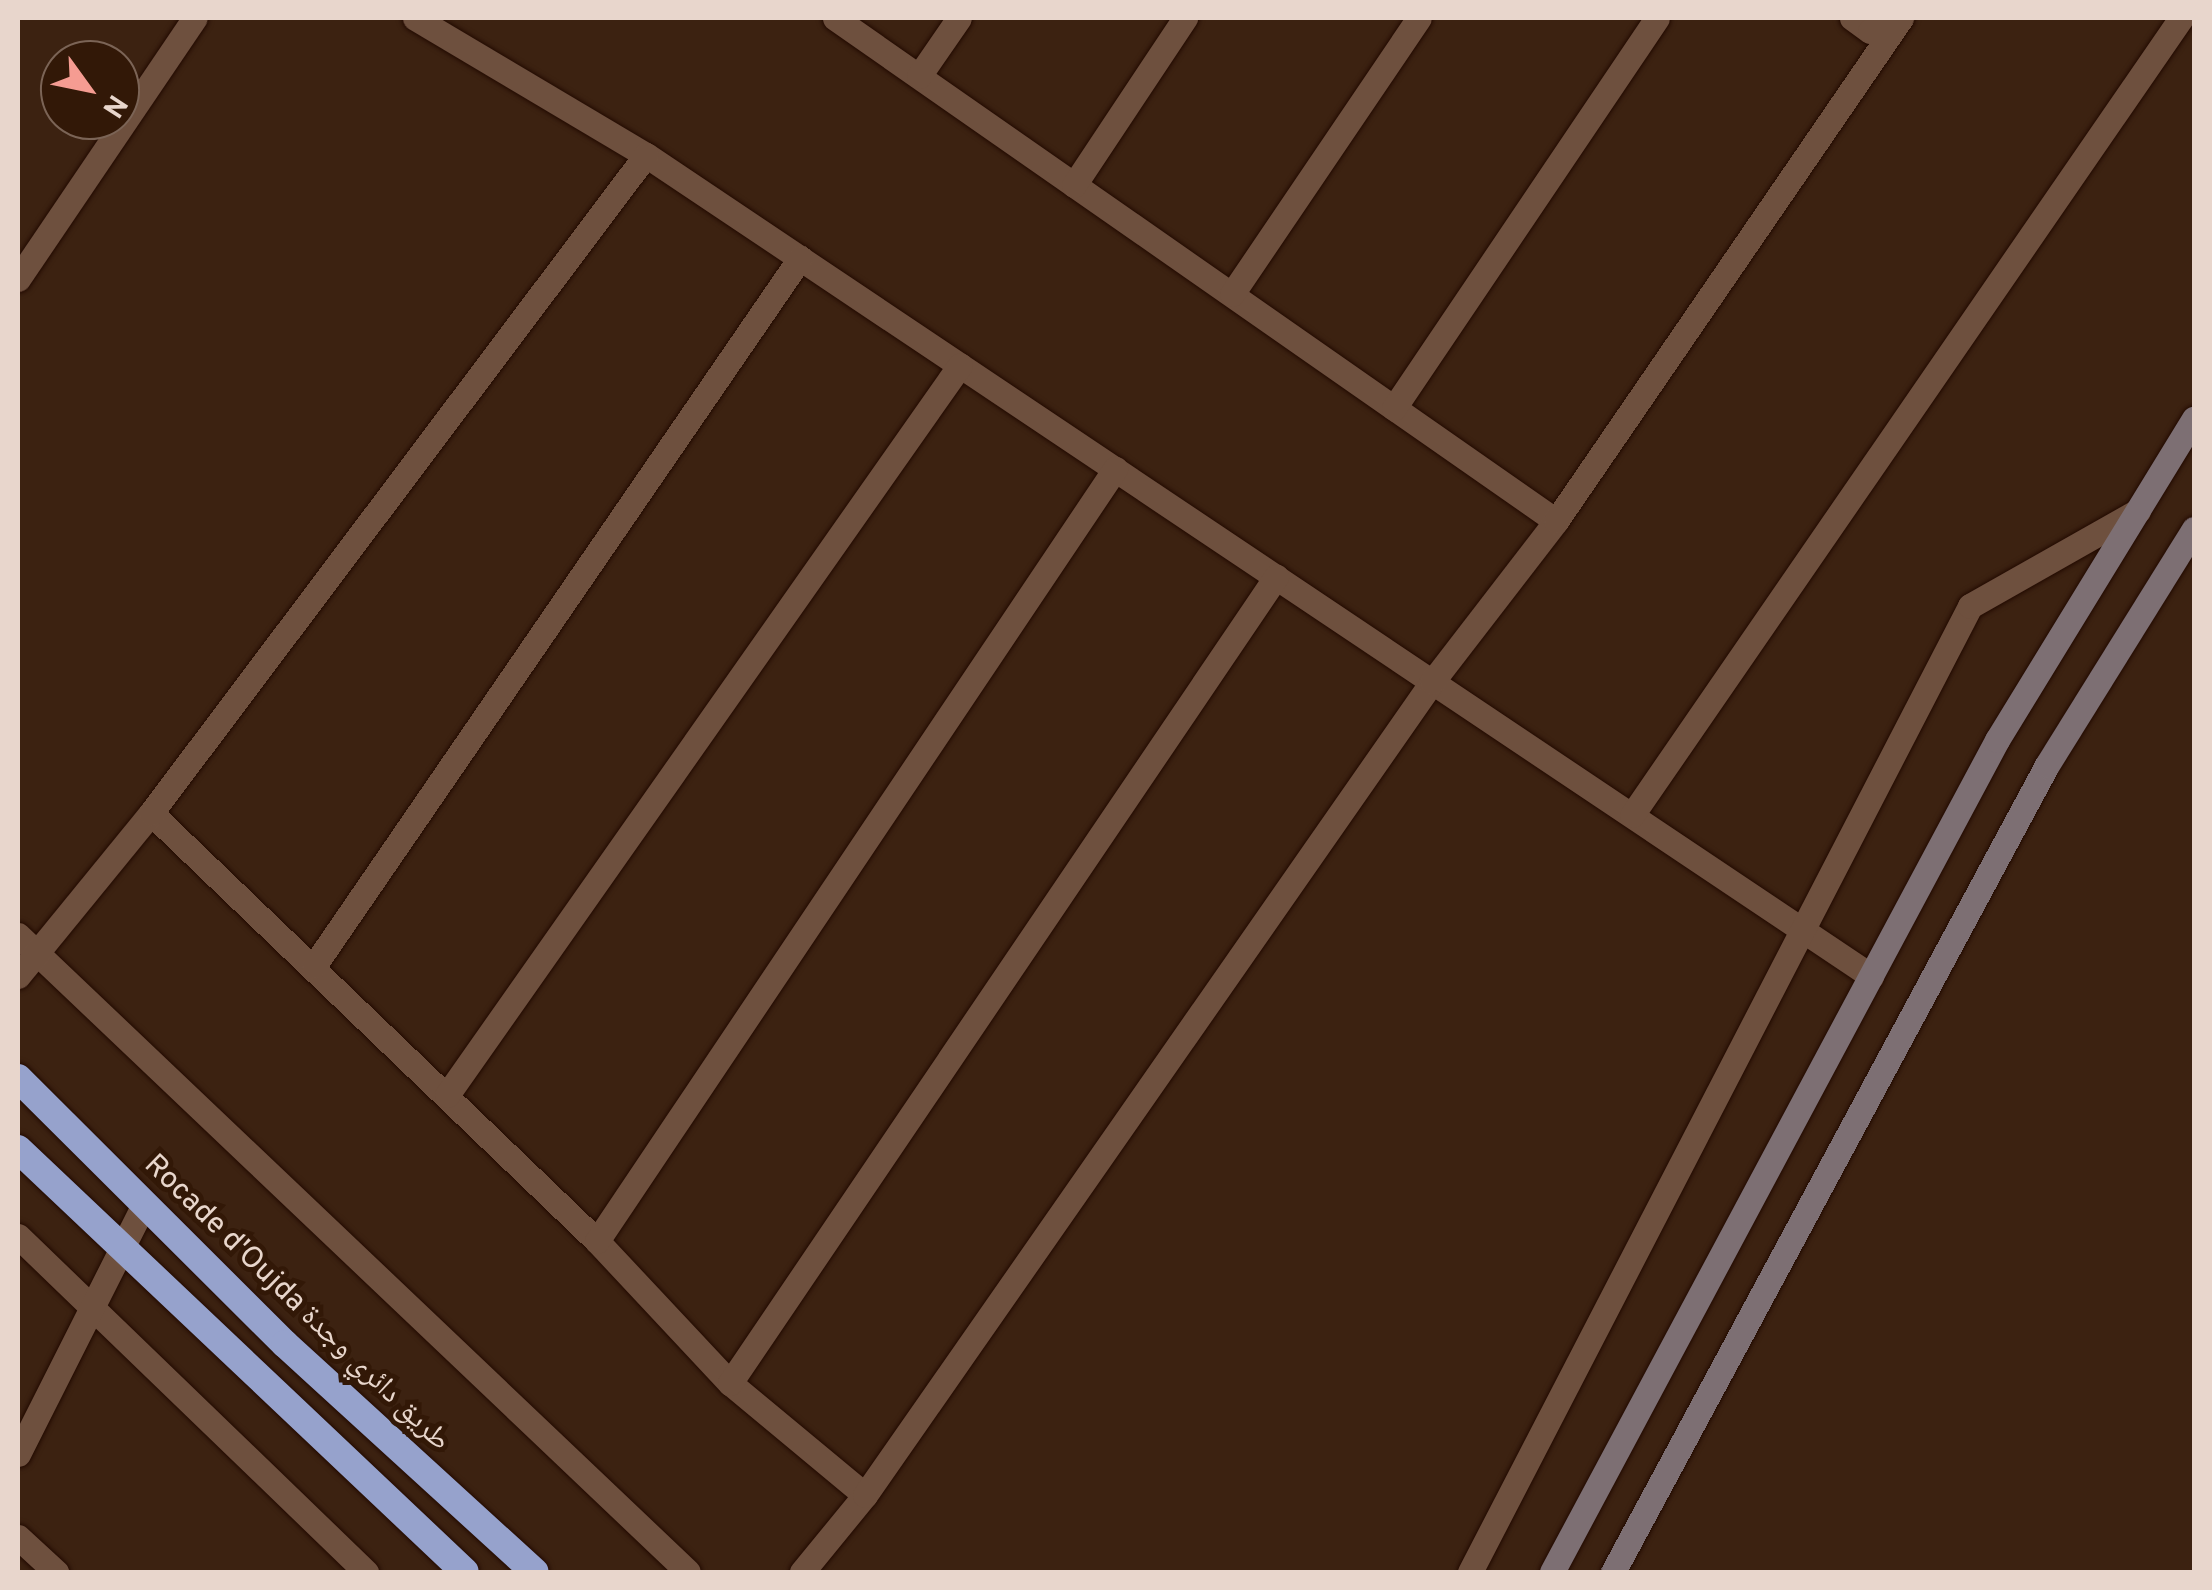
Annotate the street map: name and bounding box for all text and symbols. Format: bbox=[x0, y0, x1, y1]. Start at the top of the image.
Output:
north arrow bbox=[40, 40, 140, 140]
text: N bbox=[93, 87, 134, 123]
street label: Rocade d'Oujda طريق دائري وجدة bbox=[136, 1148, 456, 1460]

